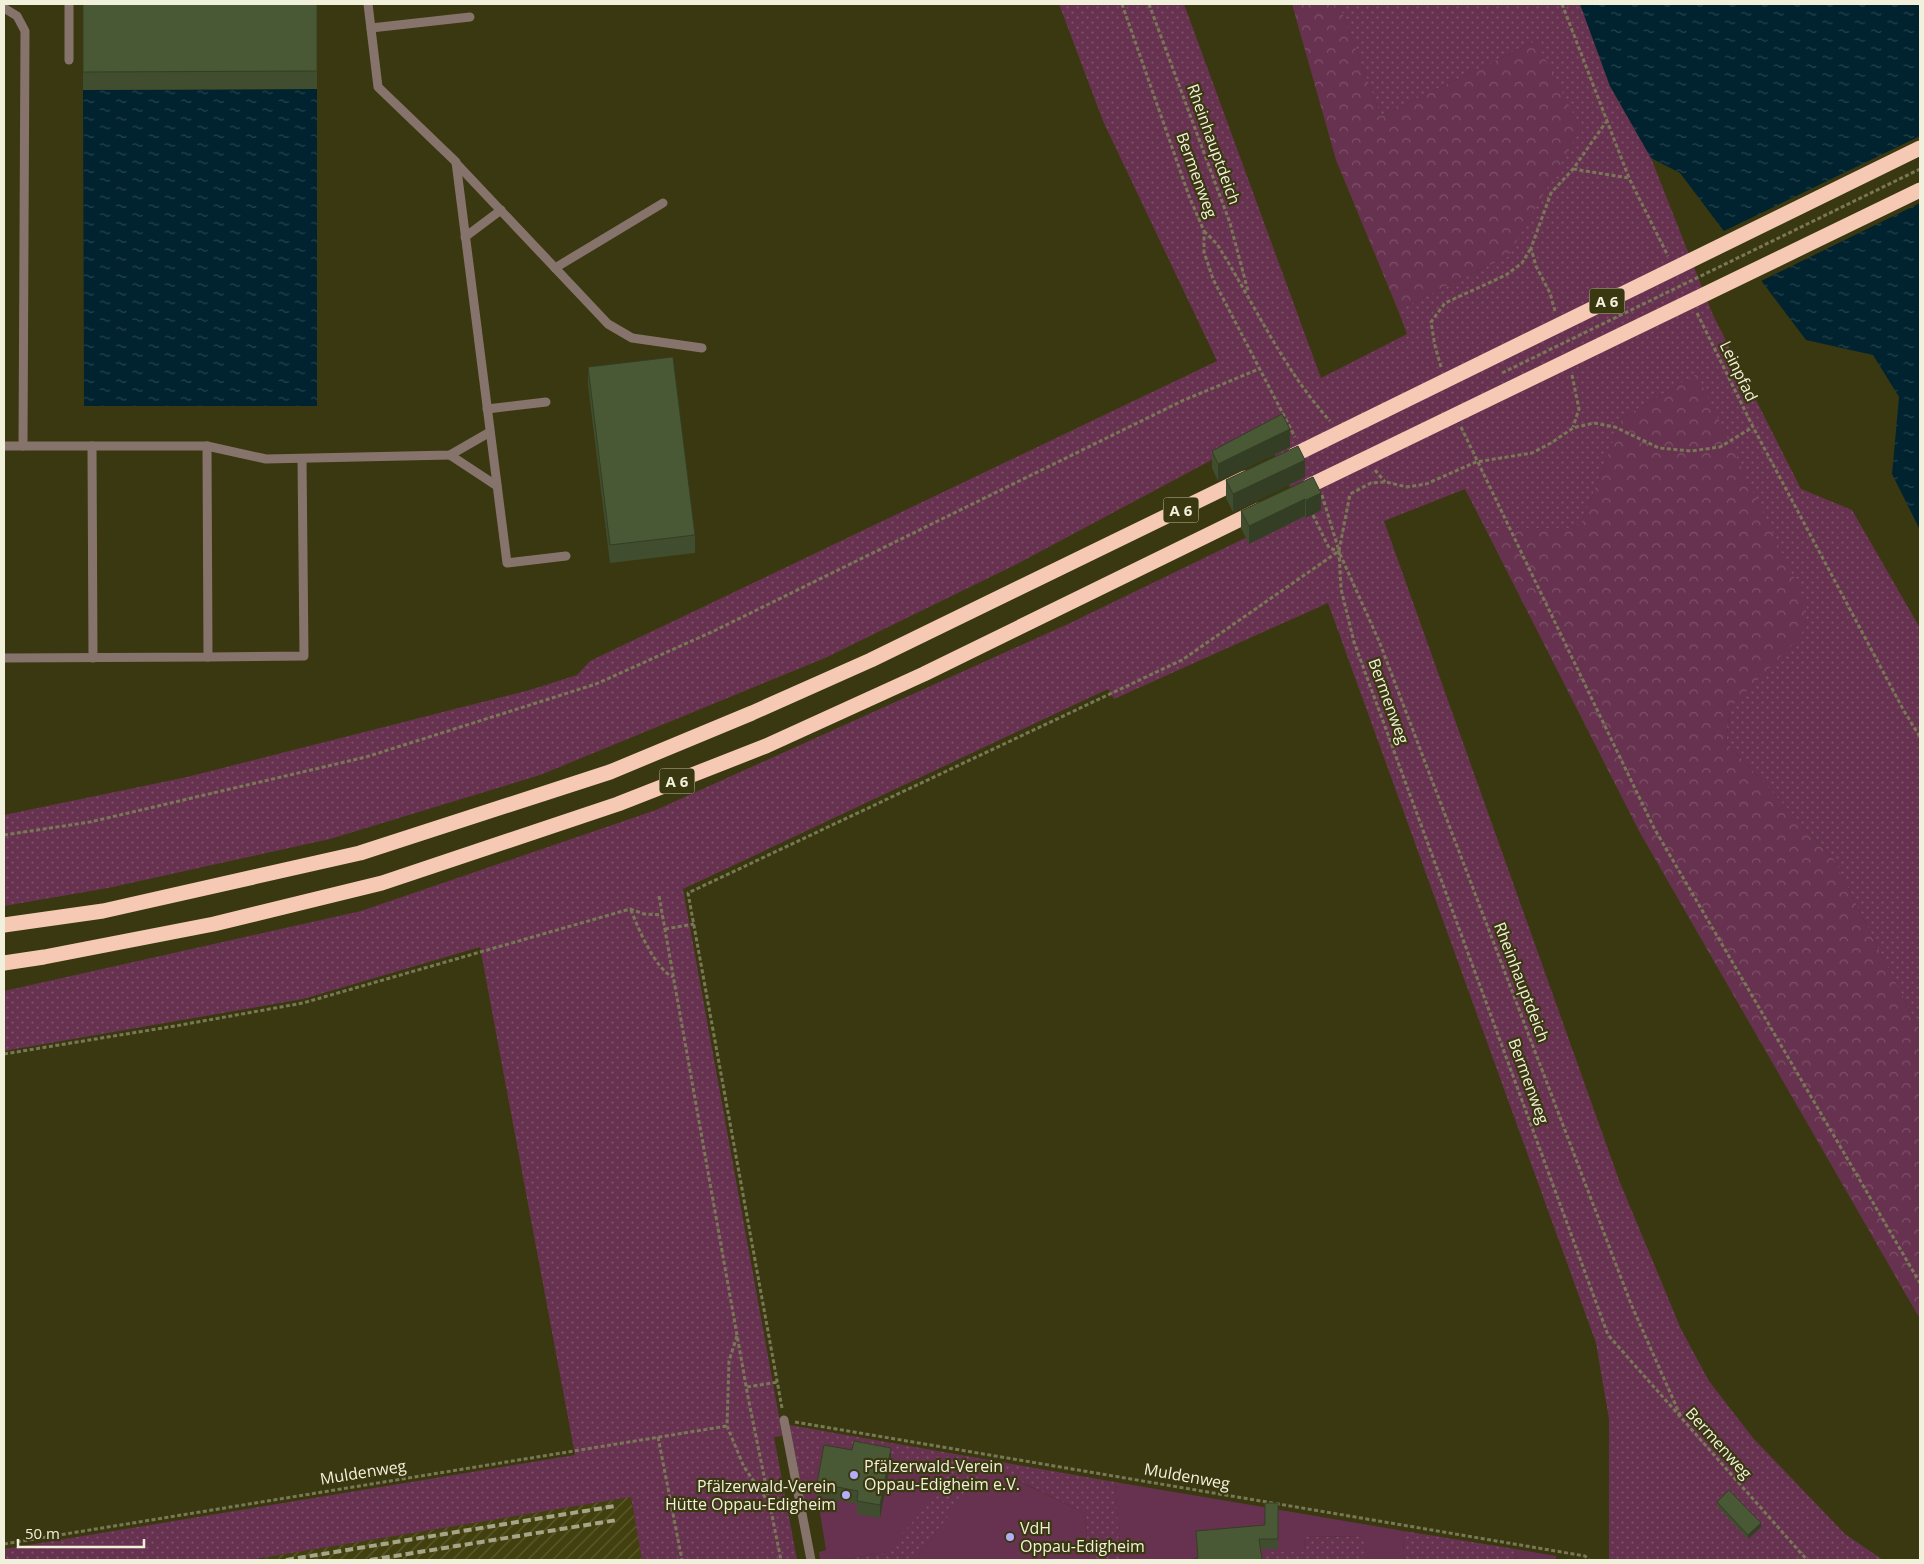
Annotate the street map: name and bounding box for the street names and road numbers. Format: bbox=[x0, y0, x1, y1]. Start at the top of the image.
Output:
street label: Rheinhauptdeich bbox=[1182, 81, 1246, 207]
street label: Bermenweg bbox=[1171, 129, 1223, 221]
road number: A 6 bbox=[1590, 288, 1624, 314]
street label: Leinpfad bbox=[1715, 337, 1763, 405]
road number: A 6 bbox=[1164, 498, 1198, 522]
street label: Bermenweg bbox=[1363, 655, 1415, 747]
road number: A 6 bbox=[660, 768, 694, 794]
street label: Rheinhauptdeich bbox=[1489, 919, 1555, 1045]
street label: Bermenweg bbox=[1503, 1035, 1555, 1127]
street label: Bermenweg bbox=[1681, 1402, 1757, 1484]
street label: Muldenweg bbox=[318, 1454, 408, 1490]
street label: Muldenweg bbox=[1142, 1458, 1232, 1494]

